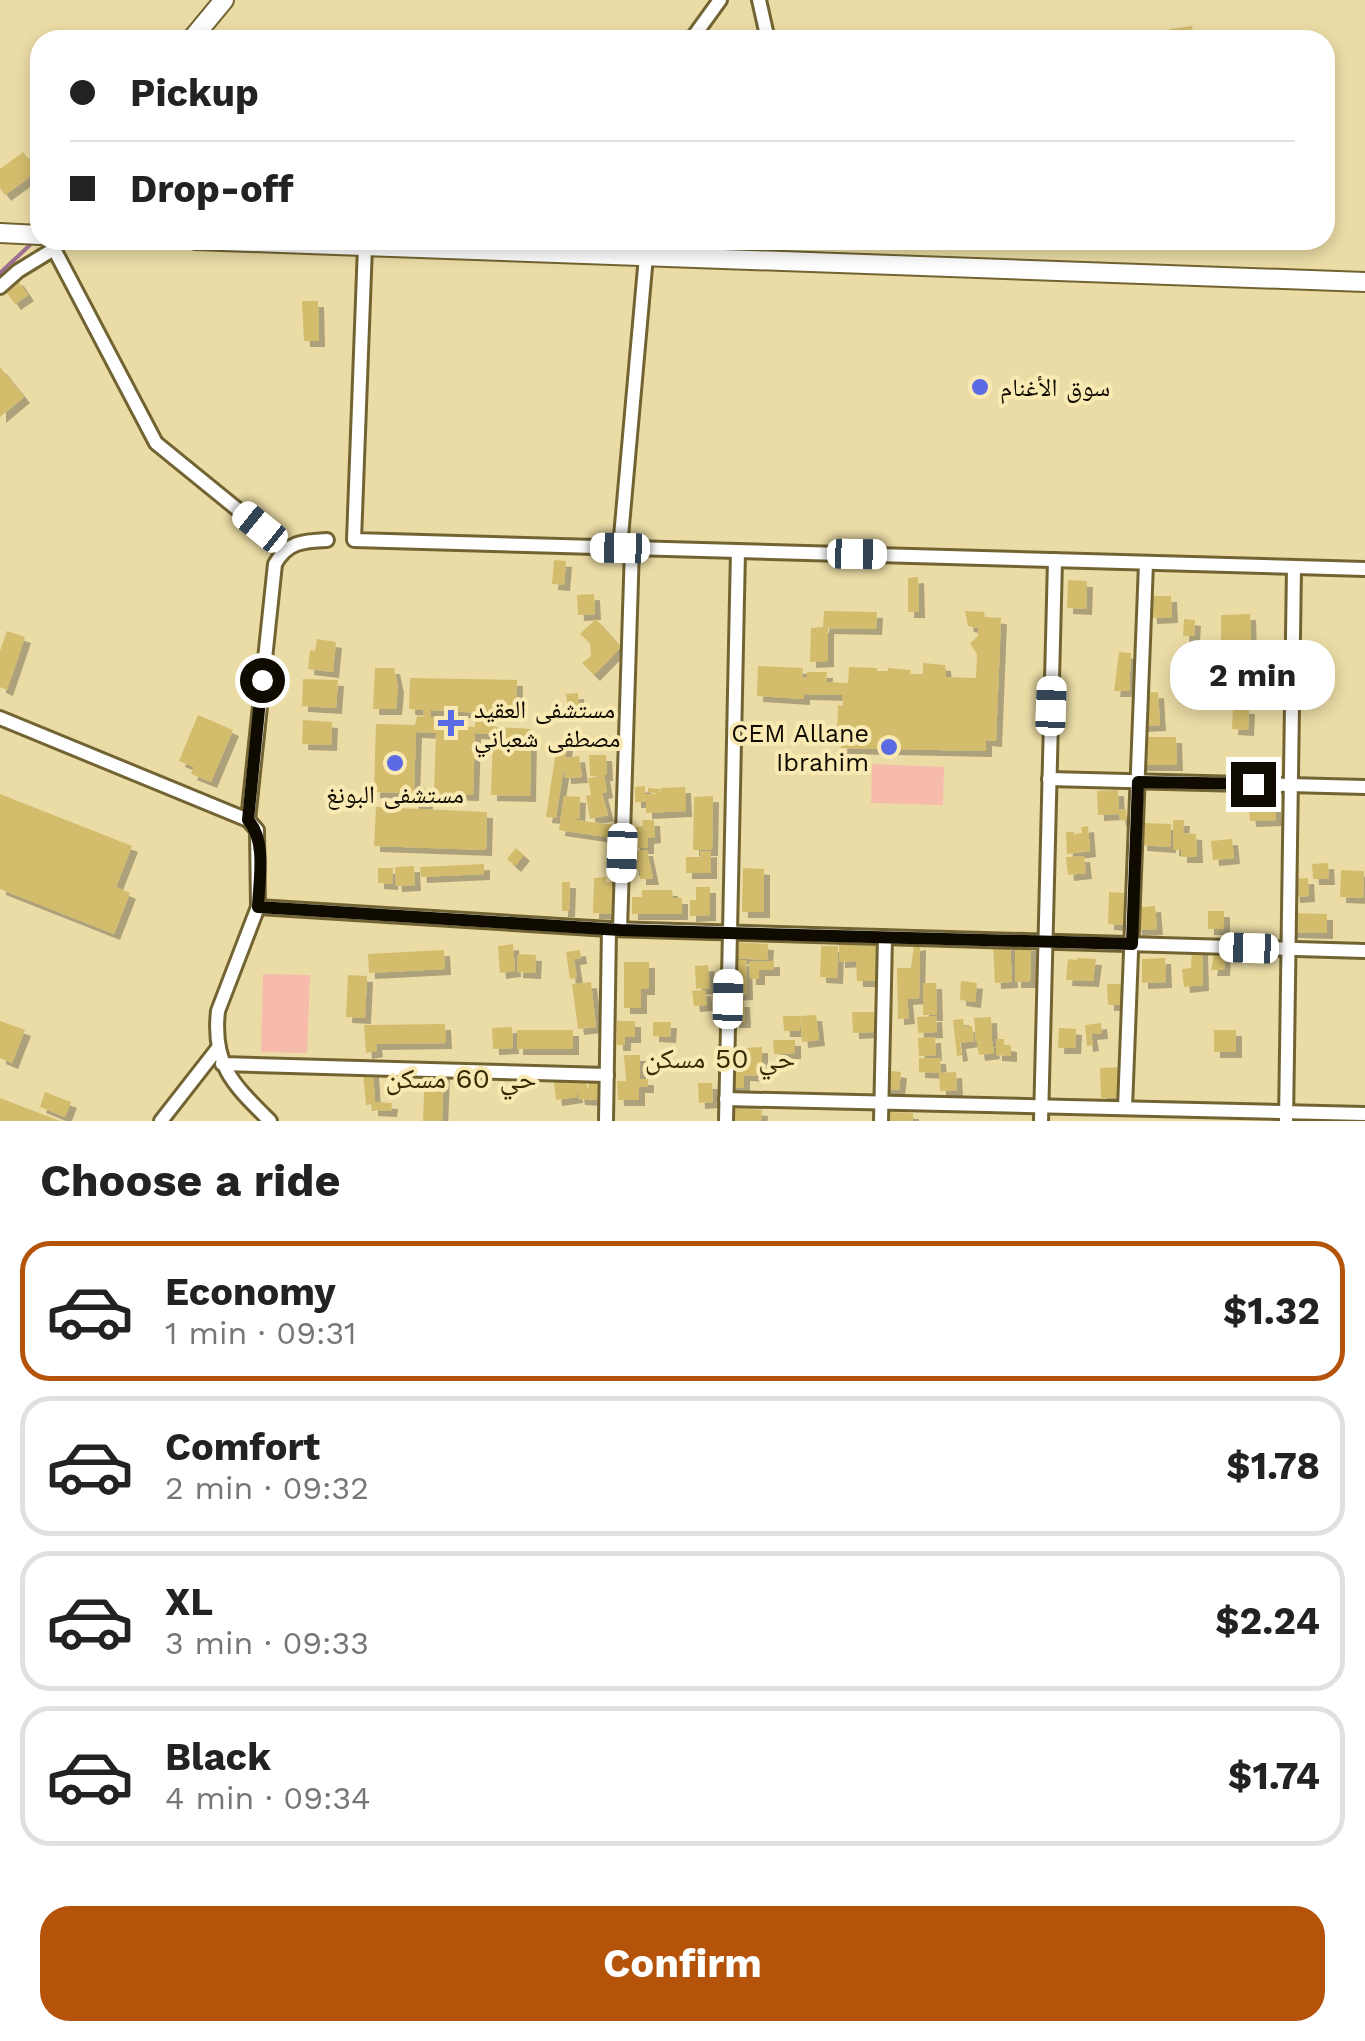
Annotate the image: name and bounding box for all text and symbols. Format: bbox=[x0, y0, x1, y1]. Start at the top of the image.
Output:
text: Pickup bbox=[130, 71, 259, 115]
text: Drop-off bbox=[130, 167, 294, 211]
place label: سوق الأغنام bbox=[1000, 373, 1110, 404]
marker: سوق الأغنام bbox=[969, 376, 991, 398]
car bbox=[227, 496, 293, 558]
car bbox=[590, 532, 650, 564]
car bbox=[827, 538, 887, 570]
callout: 2 min bbox=[1170, 639, 1336, 709]
text: 2 min bbox=[1209, 656, 1296, 694]
route start bbox=[240, 658, 285, 703]
car bbox=[1035, 675, 1067, 737]
place label: مستشفى العقيد مصطفى شعباني bbox=[474, 695, 620, 758]
marker: مستشفى العقيد مصطفى شعباني bbox=[438, 710, 464, 736]
place label: CEM Allane Ibrahim bbox=[731, 719, 869, 777]
marker: CEM Allane Ibrahim bbox=[878, 736, 900, 758]
marker: مستشفى البونغ bbox=[384, 752, 406, 774]
route end bbox=[1231, 762, 1276, 807]
place label: مستشفى البونغ bbox=[326, 780, 464, 810]
car bbox=[606, 822, 638, 884]
car bbox=[1218, 932, 1280, 964]
car bbox=[712, 969, 744, 1029]
district label: حي 50 مسكن bbox=[645, 1042, 795, 1081]
district label: حي 60 مسكن bbox=[385, 1062, 537, 1101]
text: Choose a ride bbox=[40, 1154, 340, 1207]
icon: car bbox=[45, 1266, 135, 1356]
text: Economy bbox=[165, 1270, 336, 1314]
text: $1.32 bbox=[1223, 1289, 1320, 1333]
text: 1 min · 09:31 bbox=[165, 1314, 357, 1352]
icon: car bbox=[45, 1421, 135, 1511]
text: Comfort bbox=[165, 1425, 320, 1469]
text: $1.78 bbox=[1226, 1444, 1320, 1488]
text: 2 min · 09:32 bbox=[165, 1469, 369, 1507]
icon: car bbox=[45, 1576, 135, 1666]
text: XL bbox=[165, 1580, 213, 1624]
text: $2.24 bbox=[1215, 1599, 1320, 1643]
text: 3 min · 09:33 bbox=[165, 1624, 369, 1662]
icon: car bbox=[45, 1731, 135, 1821]
text: Black bbox=[165, 1735, 271, 1779]
text: $1.74 bbox=[1228, 1754, 1320, 1798]
text: 4 min · 09:34 bbox=[165, 1779, 371, 1817]
button: Confirm bbox=[40, 1906, 1325, 2021]

